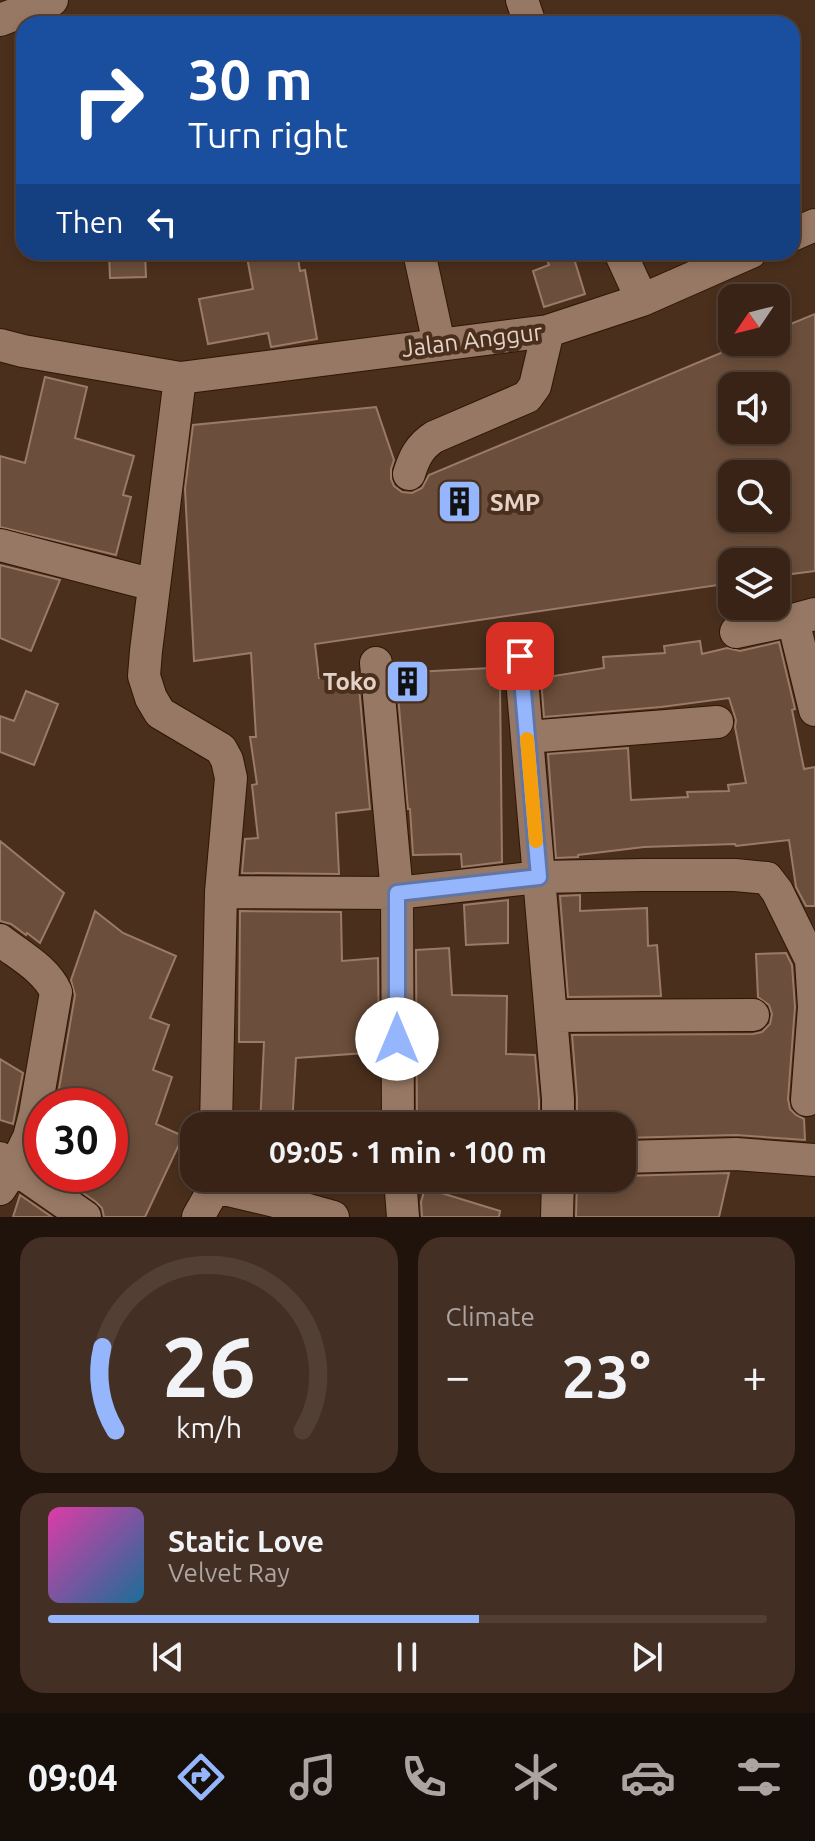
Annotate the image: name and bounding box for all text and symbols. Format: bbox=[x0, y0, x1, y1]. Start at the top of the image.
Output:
icon: right bbox=[56, 48, 160, 152]
text: 30 m bbox=[188, 48, 313, 111]
text: Turn right bbox=[188, 114, 348, 155]
icon: left bbox=[140, 200, 184, 244]
text: Then bbox=[56, 205, 124, 239]
north arrow bbox=[718, 284, 790, 356]
map controls bbox=[718, 284, 790, 620]
street label: Jalan Anggur bbox=[400, 318, 544, 362]
button: sound bbox=[718, 372, 790, 444]
button: search bbox=[718, 460, 790, 532]
building icon: SMP bbox=[435, 478, 483, 526]
place label: SMP bbox=[490, 489, 540, 516]
button: layers bbox=[718, 548, 790, 620]
pin bbox=[486, 622, 554, 690]
icon: arrive bbox=[498, 634, 542, 678]
building icon: Toko bbox=[384, 657, 432, 705]
place label: Toko bbox=[323, 668, 377, 695]
position arrow bbox=[355, 997, 439, 1081]
speed limit sign: 30 bbox=[24, 1088, 128, 1192]
text: 09:05 · 1 min · 100 m bbox=[269, 1135, 547, 1169]
text: Climate bbox=[446, 1302, 535, 1331]
text: 26 bbox=[162, 1319, 256, 1413]
text: 23° bbox=[562, 1342, 651, 1409]
text: − bbox=[446, 1351, 470, 1400]
text: + bbox=[742, 1351, 767, 1400]
text: km/h bbox=[176, 1411, 242, 1443]
text: Static Love bbox=[168, 1524, 324, 1558]
text: Velvet Ray bbox=[168, 1558, 290, 1587]
icon: previous bbox=[146, 1635, 190, 1679]
icon: pause bbox=[385, 1635, 429, 1679]
icon: next bbox=[625, 1635, 669, 1679]
icon: directions bbox=[173, 1749, 229, 1805]
icon: music bbox=[285, 1749, 341, 1805]
icon: phone bbox=[396, 1749, 452, 1805]
icon: climate bbox=[508, 1749, 564, 1805]
icon: car bbox=[620, 1749, 676, 1805]
icon: filters bbox=[731, 1749, 787, 1805]
text: 09:04 bbox=[28, 1757, 118, 1798]

